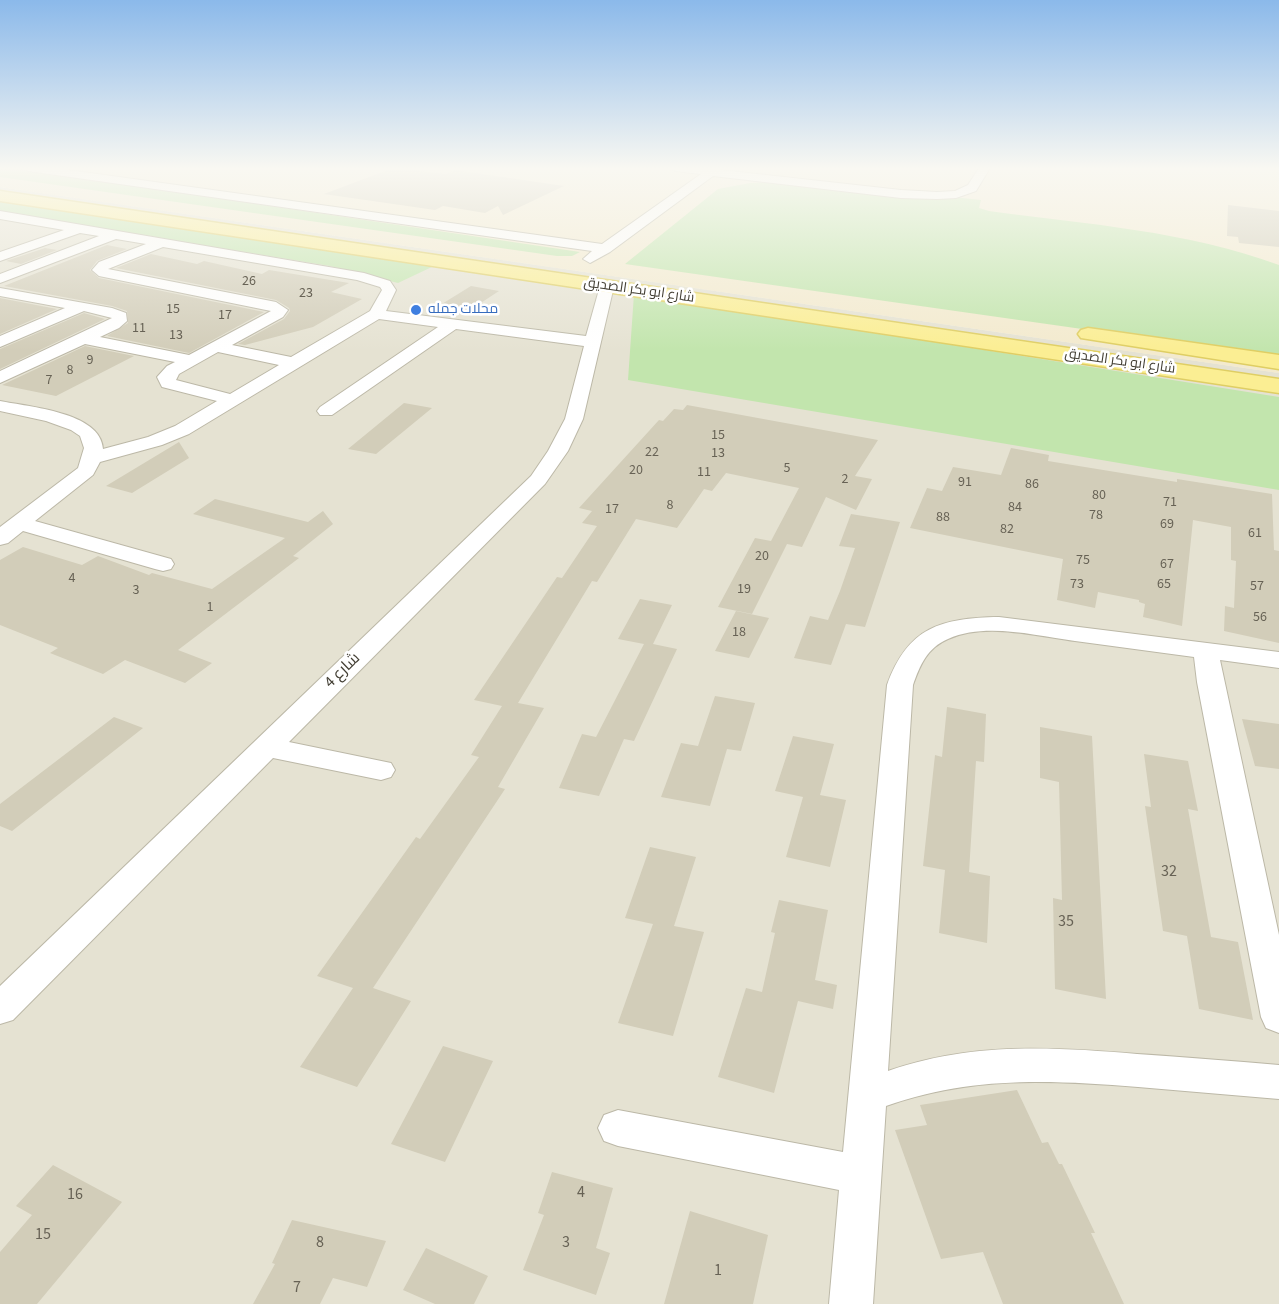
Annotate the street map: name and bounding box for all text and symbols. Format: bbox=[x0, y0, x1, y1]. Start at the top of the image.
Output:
house number: 26 bbox=[242, 274, 256, 290]
street label: شارع ابو بكر الصديق bbox=[583, 275, 695, 307]
house number: 23 bbox=[299, 286, 313, 302]
house number: 15 bbox=[166, 302, 180, 318]
place label: محلات جمله bbox=[428, 302, 498, 318]
marker: محلات جمله bbox=[409, 303, 423, 317]
house number: 17 bbox=[218, 308, 232, 324]
house number: 11 bbox=[132, 321, 146, 337]
house number: 13 bbox=[169, 328, 183, 344]
street label: شارع ابو بكر الصديق bbox=[1064, 346, 1176, 378]
house number: 9 bbox=[87, 353, 93, 369]
house number: 8 bbox=[67, 363, 73, 379]
house number: 7 bbox=[46, 373, 52, 389]
house number: 15 bbox=[711, 428, 725, 444]
house number: 22 bbox=[645, 445, 659, 461]
house number: 13 bbox=[711, 446, 725, 462]
house number: 5 bbox=[784, 461, 790, 477]
house number: 20 bbox=[629, 463, 643, 479]
house number: 11 bbox=[697, 465, 711, 481]
house number: 2 bbox=[842, 472, 848, 488]
house number: 91 bbox=[958, 475, 972, 491]
house number: 86 bbox=[1025, 477, 1039, 493]
house number: 80 bbox=[1092, 488, 1106, 504]
house number: 71 bbox=[1163, 495, 1177, 511]
house number: 8 bbox=[667, 498, 673, 514]
house number: 84 bbox=[1008, 500, 1022, 516]
house number: 17 bbox=[605, 502, 619, 518]
house number: 78 bbox=[1089, 508, 1103, 524]
house number: 88 bbox=[936, 510, 950, 526]
house number: 69 bbox=[1160, 517, 1174, 533]
house number: 82 bbox=[1000, 522, 1014, 538]
house number: 61 bbox=[1248, 526, 1262, 542]
house number: 20 bbox=[755, 549, 769, 565]
house number: 75 bbox=[1076, 553, 1090, 569]
house number: 67 bbox=[1160, 557, 1174, 573]
house number: 4 bbox=[69, 571, 75, 587]
house number: 73 bbox=[1070, 577, 1084, 593]
house number: 65 bbox=[1157, 577, 1171, 593]
house number: 57 bbox=[1250, 579, 1264, 595]
house number: 19 bbox=[737, 582, 751, 598]
house number: 3 bbox=[133, 583, 139, 599]
house number: 1 bbox=[207, 600, 213, 616]
house number: 56 bbox=[1253, 610, 1267, 626]
house number: 18 bbox=[732, 625, 746, 641]
street label: شارع 4 bbox=[321, 649, 365, 693]
house number: 32 bbox=[1161, 862, 1177, 882]
house number: 35 bbox=[1058, 912, 1074, 932]
house number: 4 bbox=[577, 1183, 585, 1203]
house number: 16 bbox=[67, 1185, 83, 1205]
house number: 15 bbox=[35, 1225, 51, 1245]
house number: 8 bbox=[316, 1233, 324, 1253]
house number: 3 bbox=[562, 1233, 570, 1253]
house number: 1 bbox=[714, 1261, 722, 1281]
house number: 7 bbox=[293, 1278, 301, 1298]

